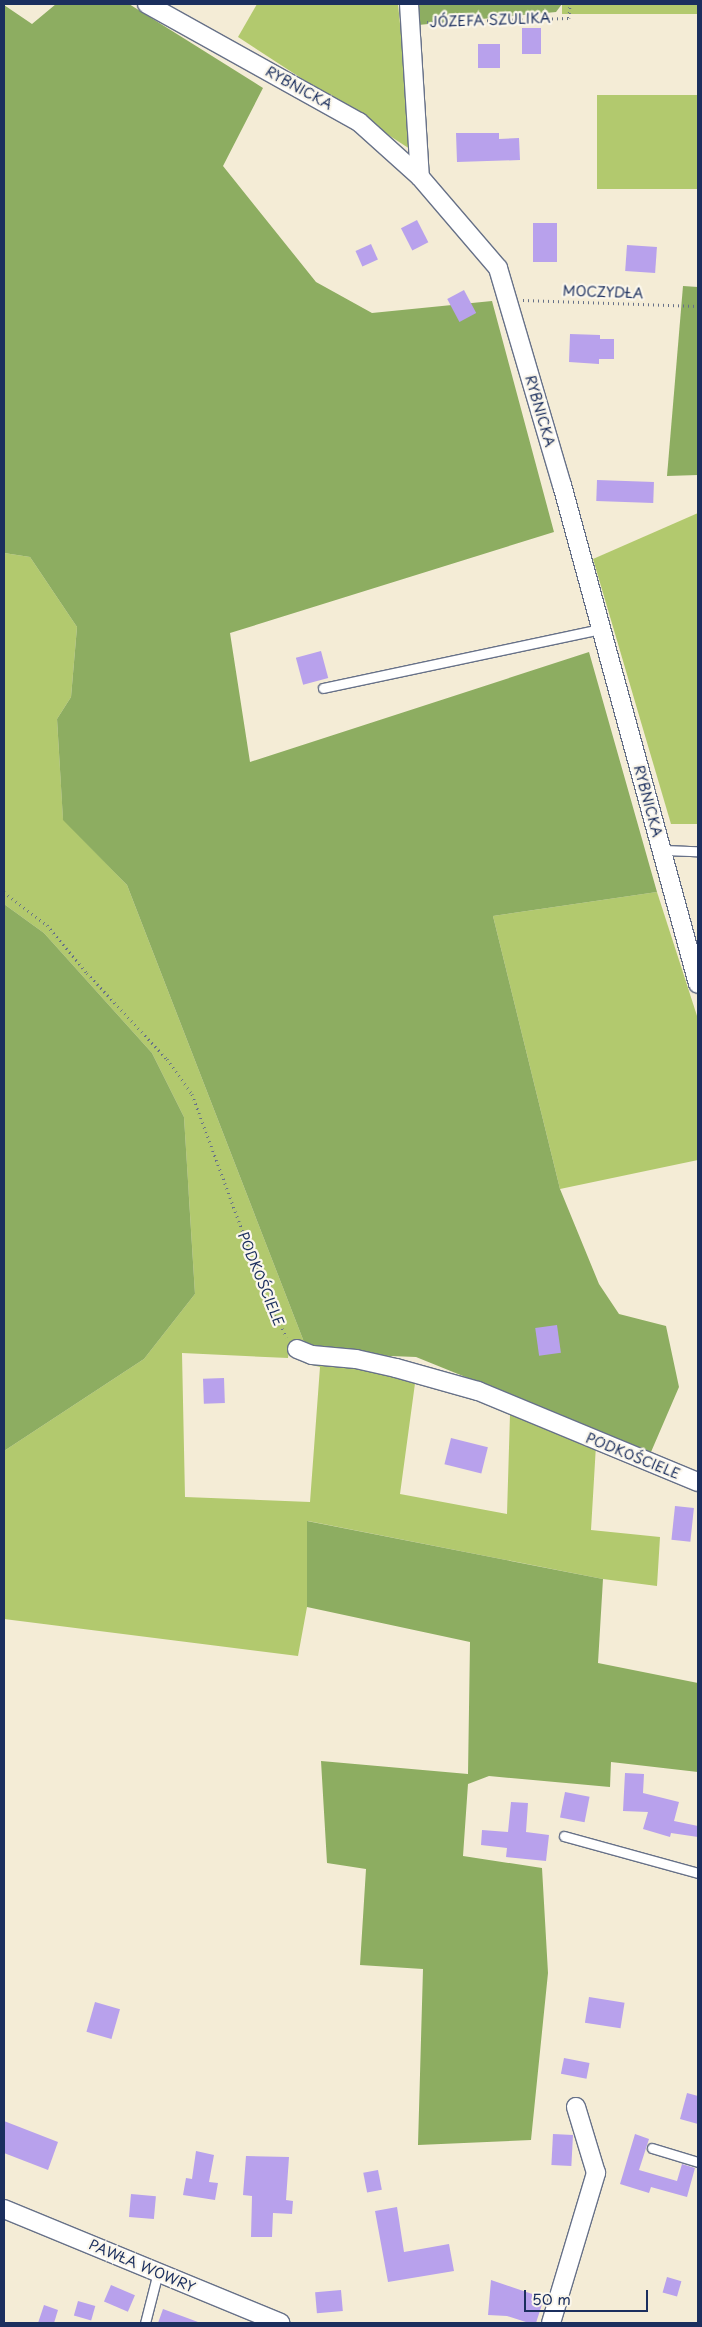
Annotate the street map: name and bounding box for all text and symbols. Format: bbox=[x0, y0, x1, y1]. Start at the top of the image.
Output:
street label: JÓZEFA SZULIKA bbox=[430, 10, 550, 30]
street label: RYBNICKA bbox=[263, 63, 335, 113]
street label: MOCZYDŁA bbox=[562, 282, 644, 302]
street label: RYBNICKA bbox=[522, 373, 558, 449]
street label: RYBNICKA bbox=[630, 763, 666, 839]
street label: PODKOŚCIELE bbox=[234, 1229, 288, 1329]
street label: PODKOŚCIELE bbox=[583, 1429, 683, 1483]
street label: PAWŁA WOWRY bbox=[86, 2236, 198, 2296]
scale bar bbox=[527, 2280, 651, 2312]
text: 50 m bbox=[532, 2287, 571, 2310]

